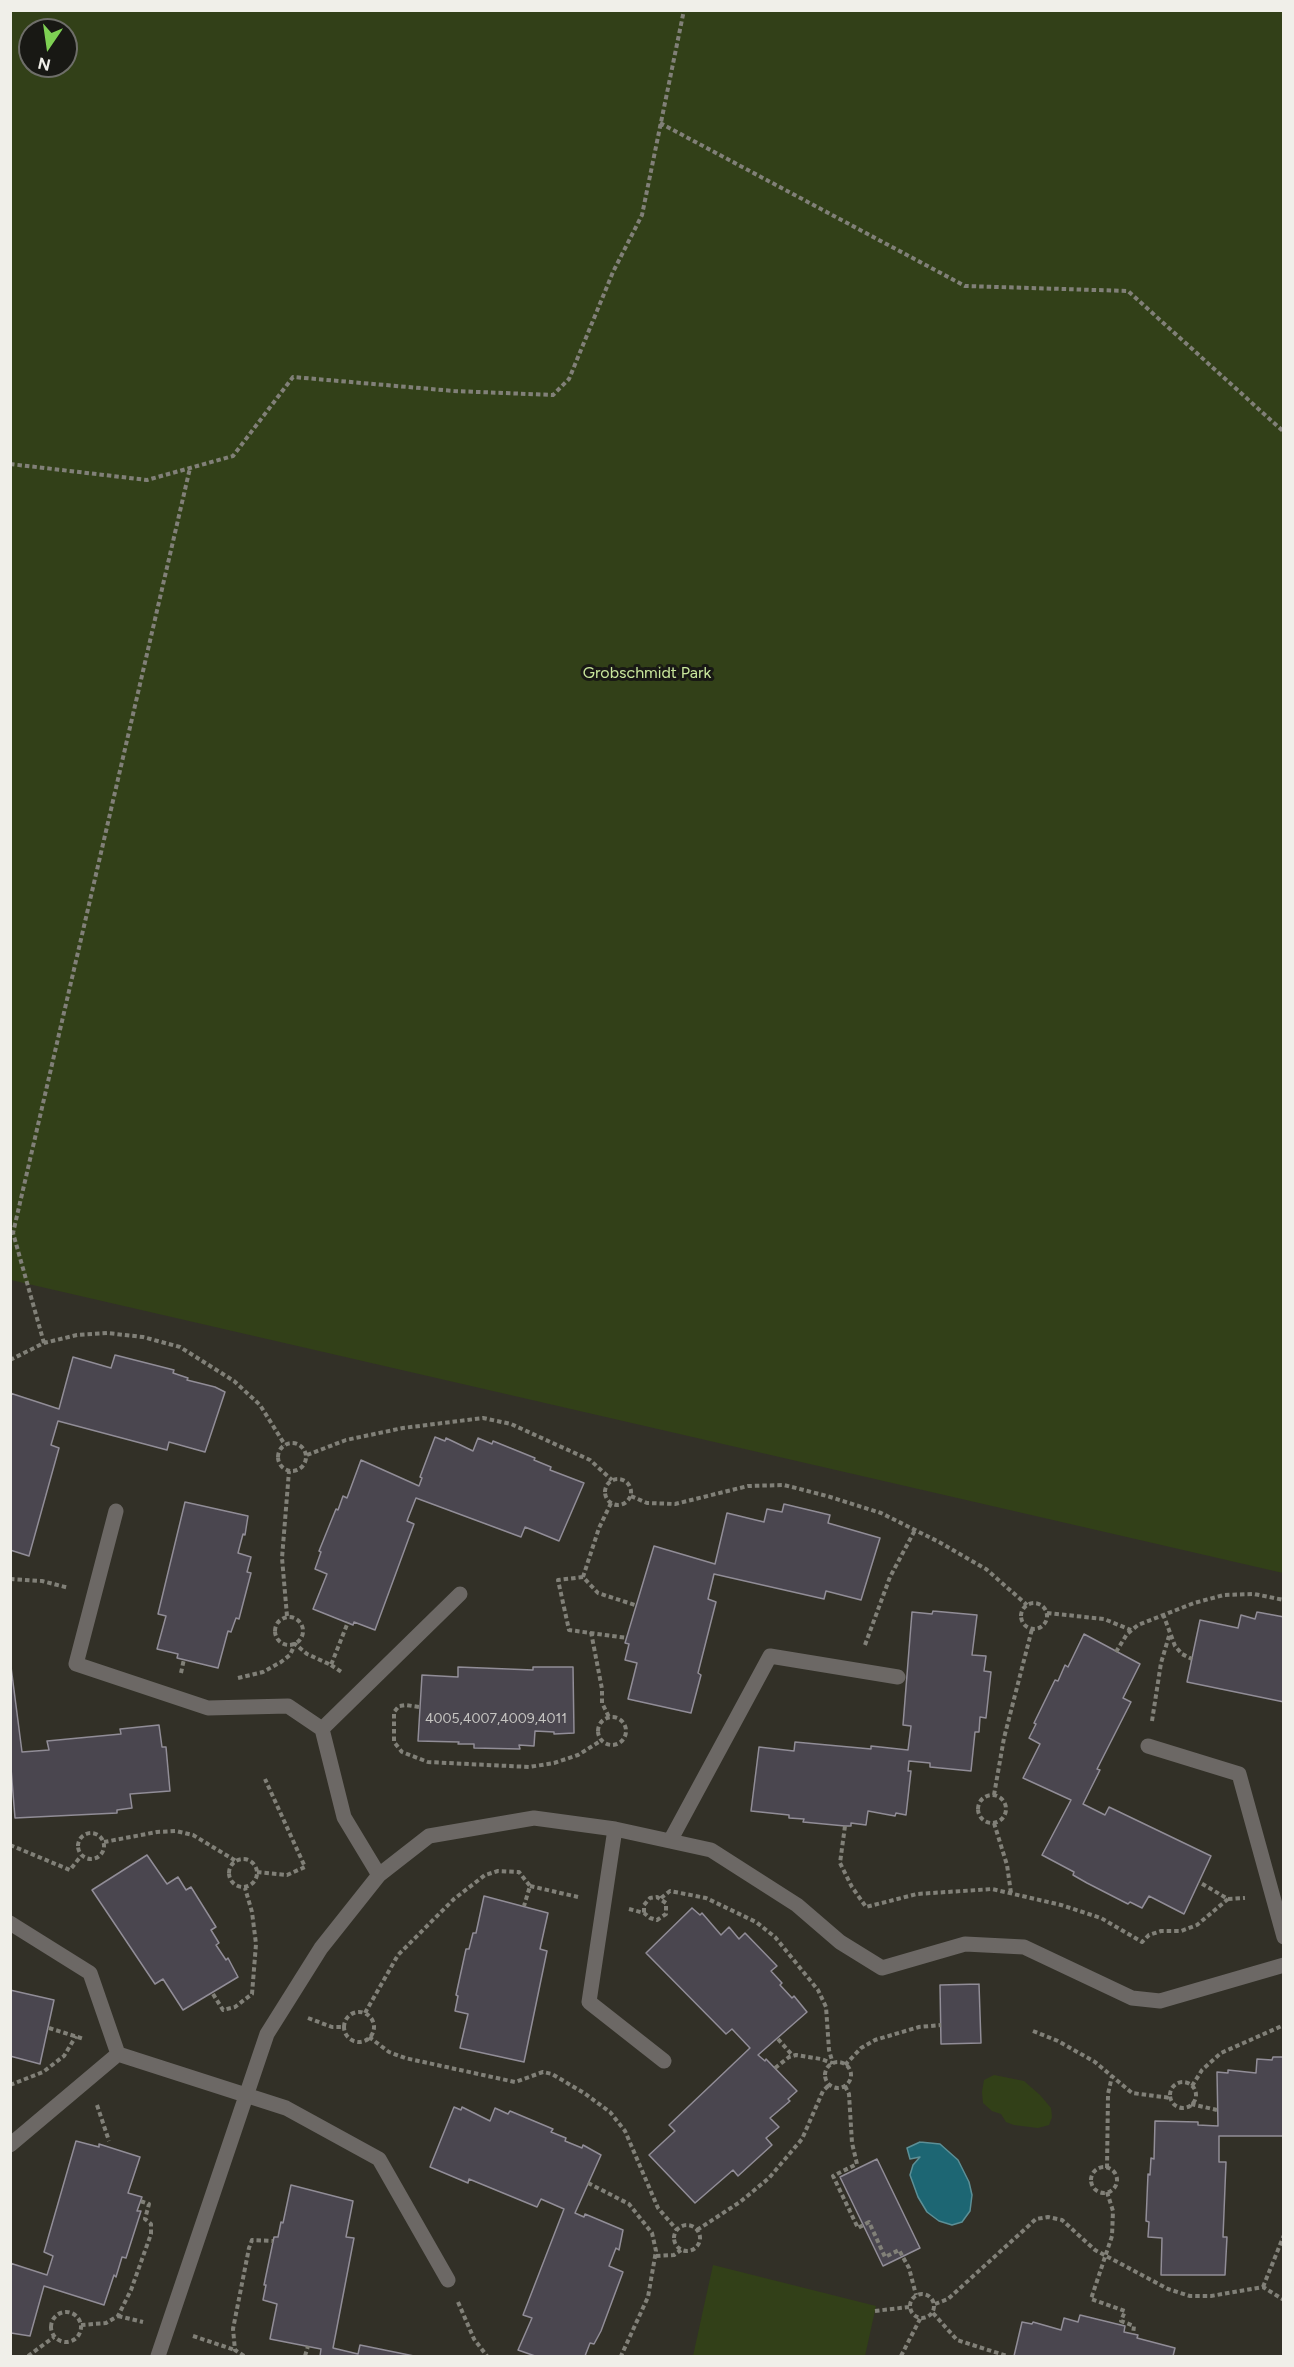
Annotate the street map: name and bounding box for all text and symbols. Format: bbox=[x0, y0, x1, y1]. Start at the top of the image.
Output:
north arrow bbox=[18, 18, 78, 78]
text: N bbox=[36, 53, 52, 75]
park label: Grobschmidt Park bbox=[583, 663, 711, 683]
house number: 4005,4007,4009,4011 bbox=[425, 1711, 567, 1727]

